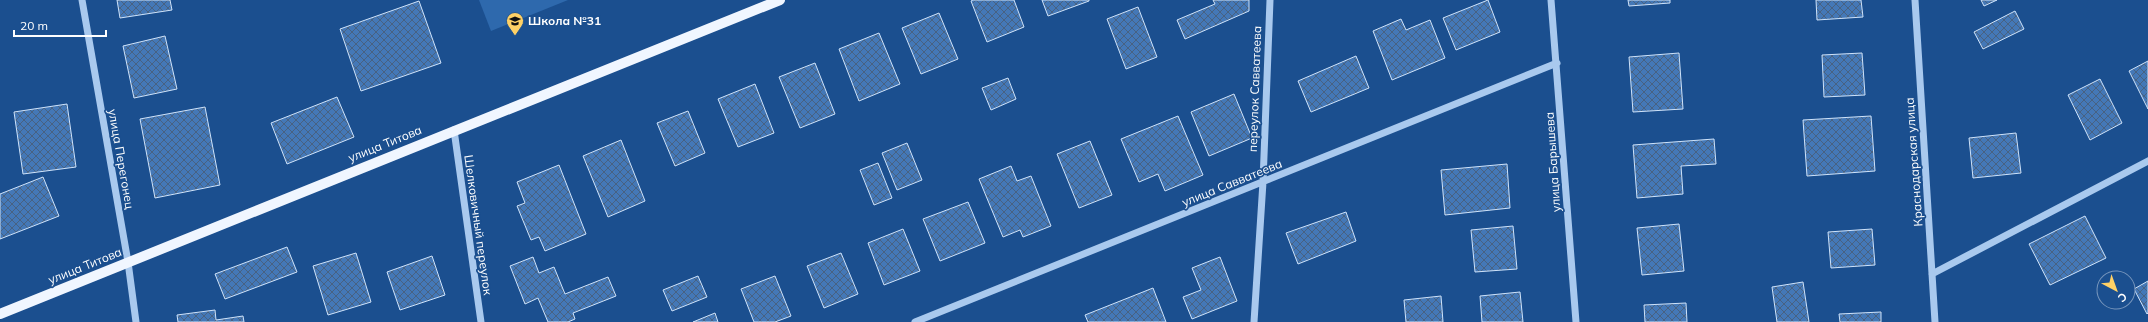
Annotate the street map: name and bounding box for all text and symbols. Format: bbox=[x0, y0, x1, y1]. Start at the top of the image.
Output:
school or university icon: Школа №31 bbox=[505, 11, 525, 36]
scale bar bbox=[14, 12, 106, 38]
place label: Школа №31 bbox=[528, 13, 601, 28]
text: 20 m bbox=[20, 18, 48, 33]
street label: переулок Савватеева bbox=[1245, 26, 1264, 152]
street label: Краснодарская улица bbox=[1902, 97, 1925, 227]
street label: улица Перегонец bbox=[105, 108, 138, 210]
street label: улица Барышева bbox=[1542, 112, 1563, 213]
street label: улица Титова bbox=[346, 122, 424, 165]
street label: Шелковичный переулок bbox=[461, 154, 496, 297]
street label: улица Савватеева bbox=[1179, 156, 1284, 210]
street label: улица Титова bbox=[46, 244, 124, 287]
north arrow bbox=[2096, 270, 2136, 310]
text: С bbox=[2115, 290, 2130, 306]

